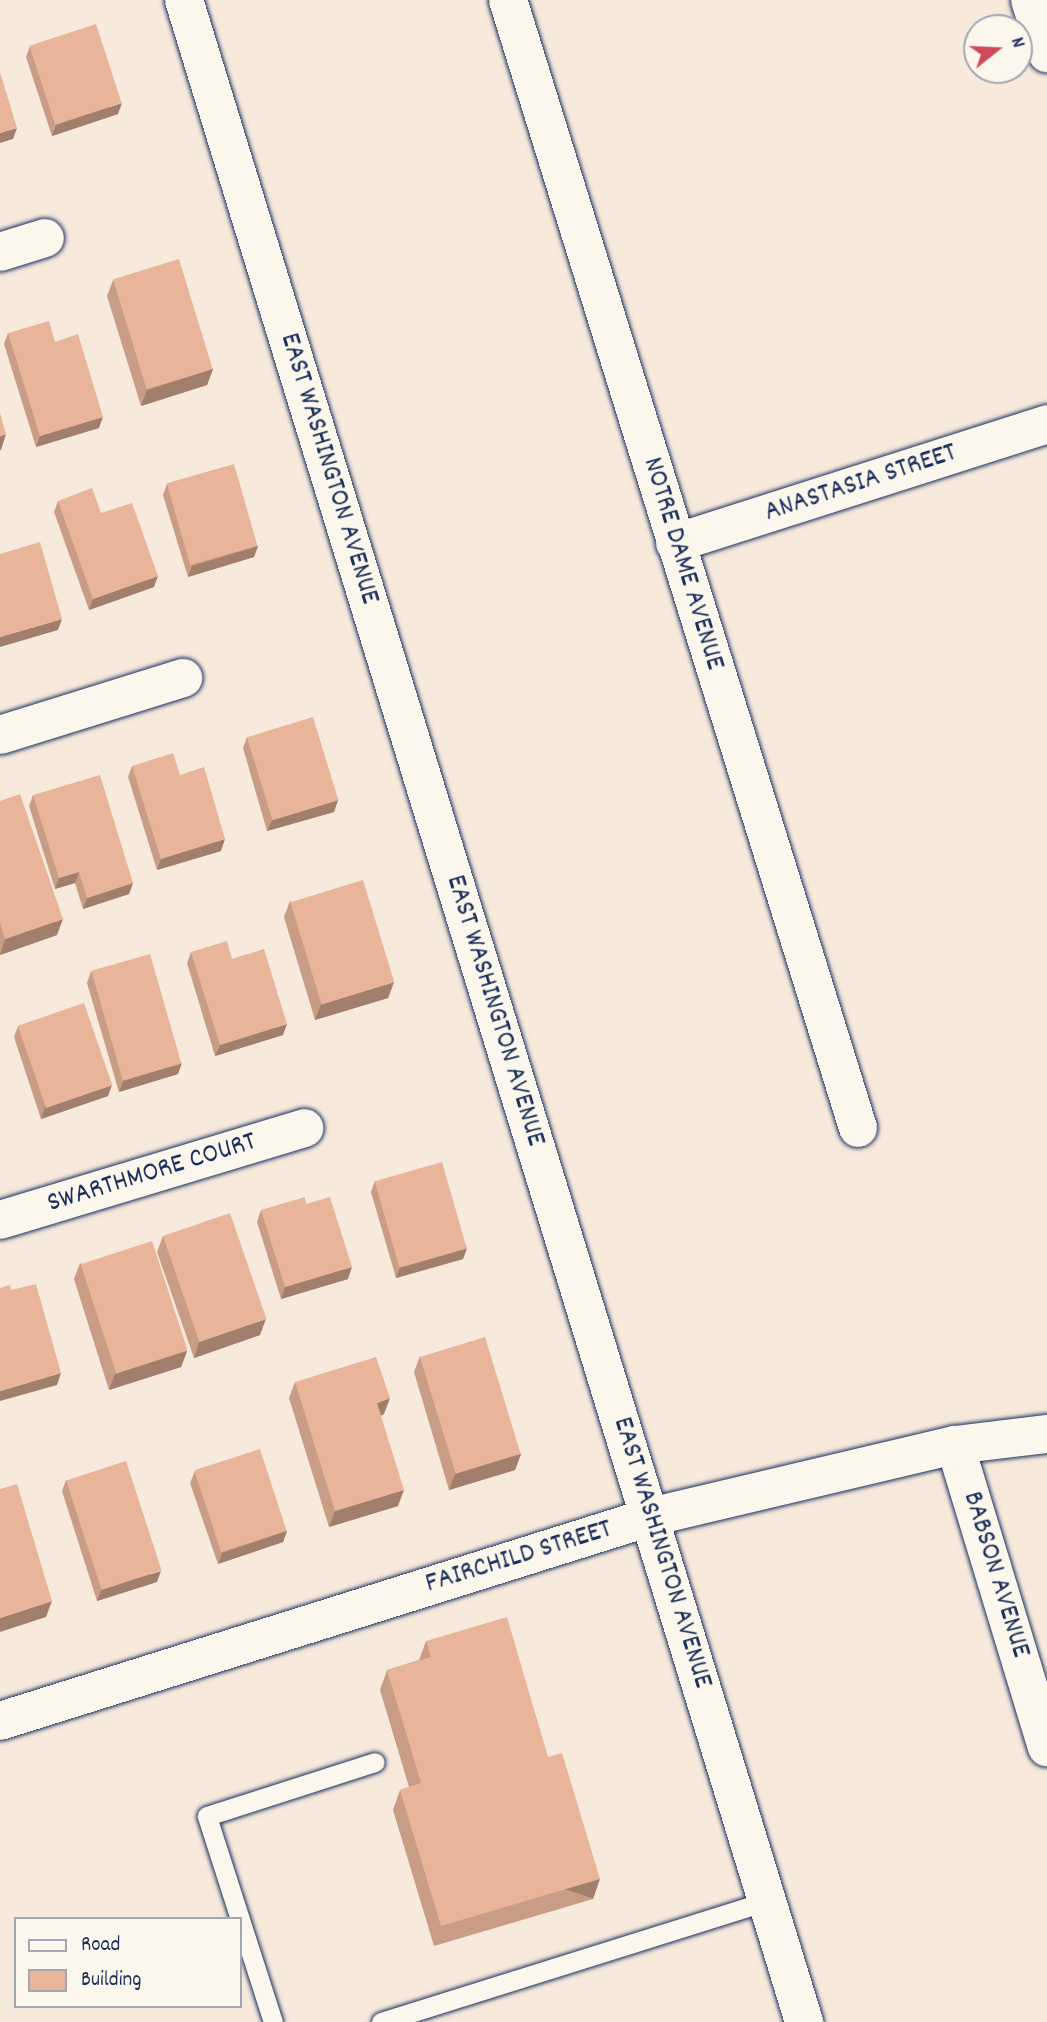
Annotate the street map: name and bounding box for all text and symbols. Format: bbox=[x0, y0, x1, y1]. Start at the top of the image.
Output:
north arrow bbox=[963, 14, 1033, 84]
text: N bbox=[1002, 34, 1031, 52]
street label: EAST WASHINGTON AVENUE bbox=[271, 329, 385, 609]
street label: ANASTASIA STREET bbox=[761, 437, 961, 531]
street label: NOTRE DAME AVENUE bbox=[634, 454, 730, 674]
street label: EAST WASHINGTON AVENUE bbox=[437, 871, 551, 1151]
street label: SWARTHMORE COURT bbox=[44, 1126, 260, 1222]
street label: EAST WASHINGTON AVENUE bbox=[604, 1413, 718, 1693]
street label: BABSON AVENUE bbox=[954, 1488, 1036, 1662]
street label: FAIRCHILD STREET bbox=[422, 1514, 616, 1602]
legend bbox=[14, 1917, 242, 2008]
text: Road bbox=[81, 1931, 120, 1961]
text: Building bbox=[81, 1966, 141, 1996]

